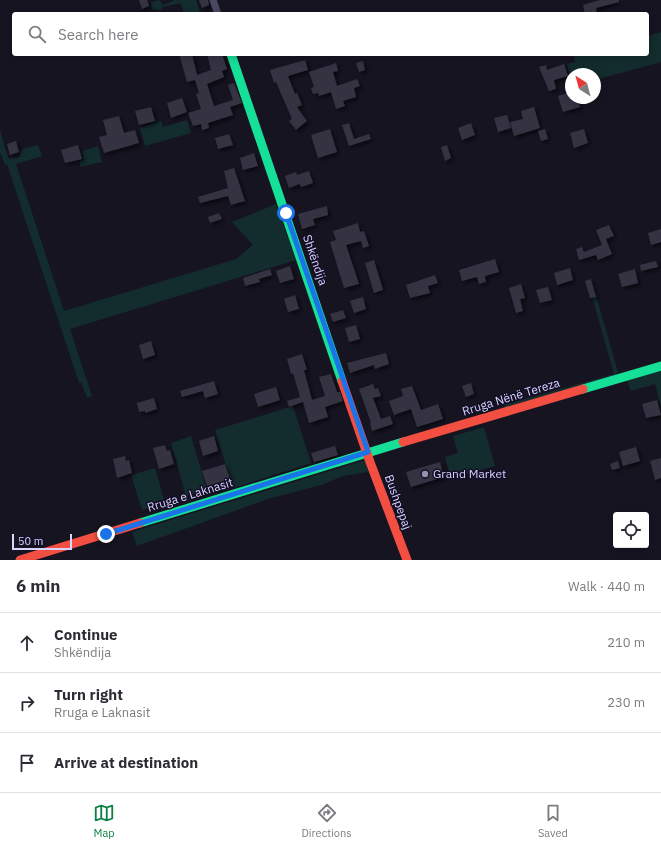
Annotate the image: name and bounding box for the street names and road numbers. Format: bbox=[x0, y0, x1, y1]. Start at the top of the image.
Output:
street label: Shkëndija bbox=[300, 232, 331, 288]
street label: Rruga Nënë Tereza bbox=[460, 374, 562, 419]
street label: Bushpepaj bbox=[382, 472, 415, 531]
street label: Rruga e Laknasit bbox=[145, 474, 235, 515]

